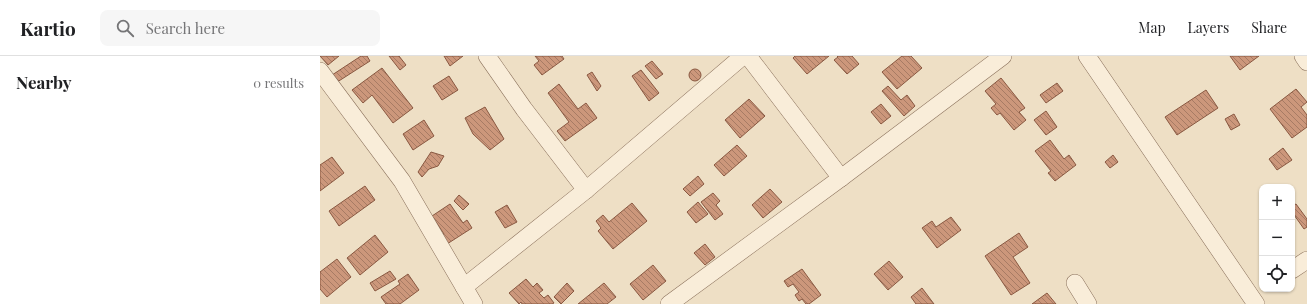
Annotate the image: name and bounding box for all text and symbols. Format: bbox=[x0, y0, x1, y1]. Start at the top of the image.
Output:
search box bbox=[100, 10, 380, 46]
text: Kartio bbox=[20, 15, 76, 41]
icon: search bbox=[114, 17, 136, 39]
text: Search here bbox=[146, 18, 225, 38]
text: Map bbox=[1138, 18, 1166, 37]
text: Layers bbox=[1188, 18, 1229, 37]
text: Share bbox=[1251, 18, 1287, 37]
text: Nearby bbox=[16, 71, 71, 93]
text: 0 results bbox=[253, 74, 304, 91]
map controls bbox=[1259, 184, 1295, 292]
button: + bbox=[1259, 184, 1295, 220]
button: − bbox=[1259, 220, 1295, 256]
button: locate bbox=[1259, 256, 1295, 292]

